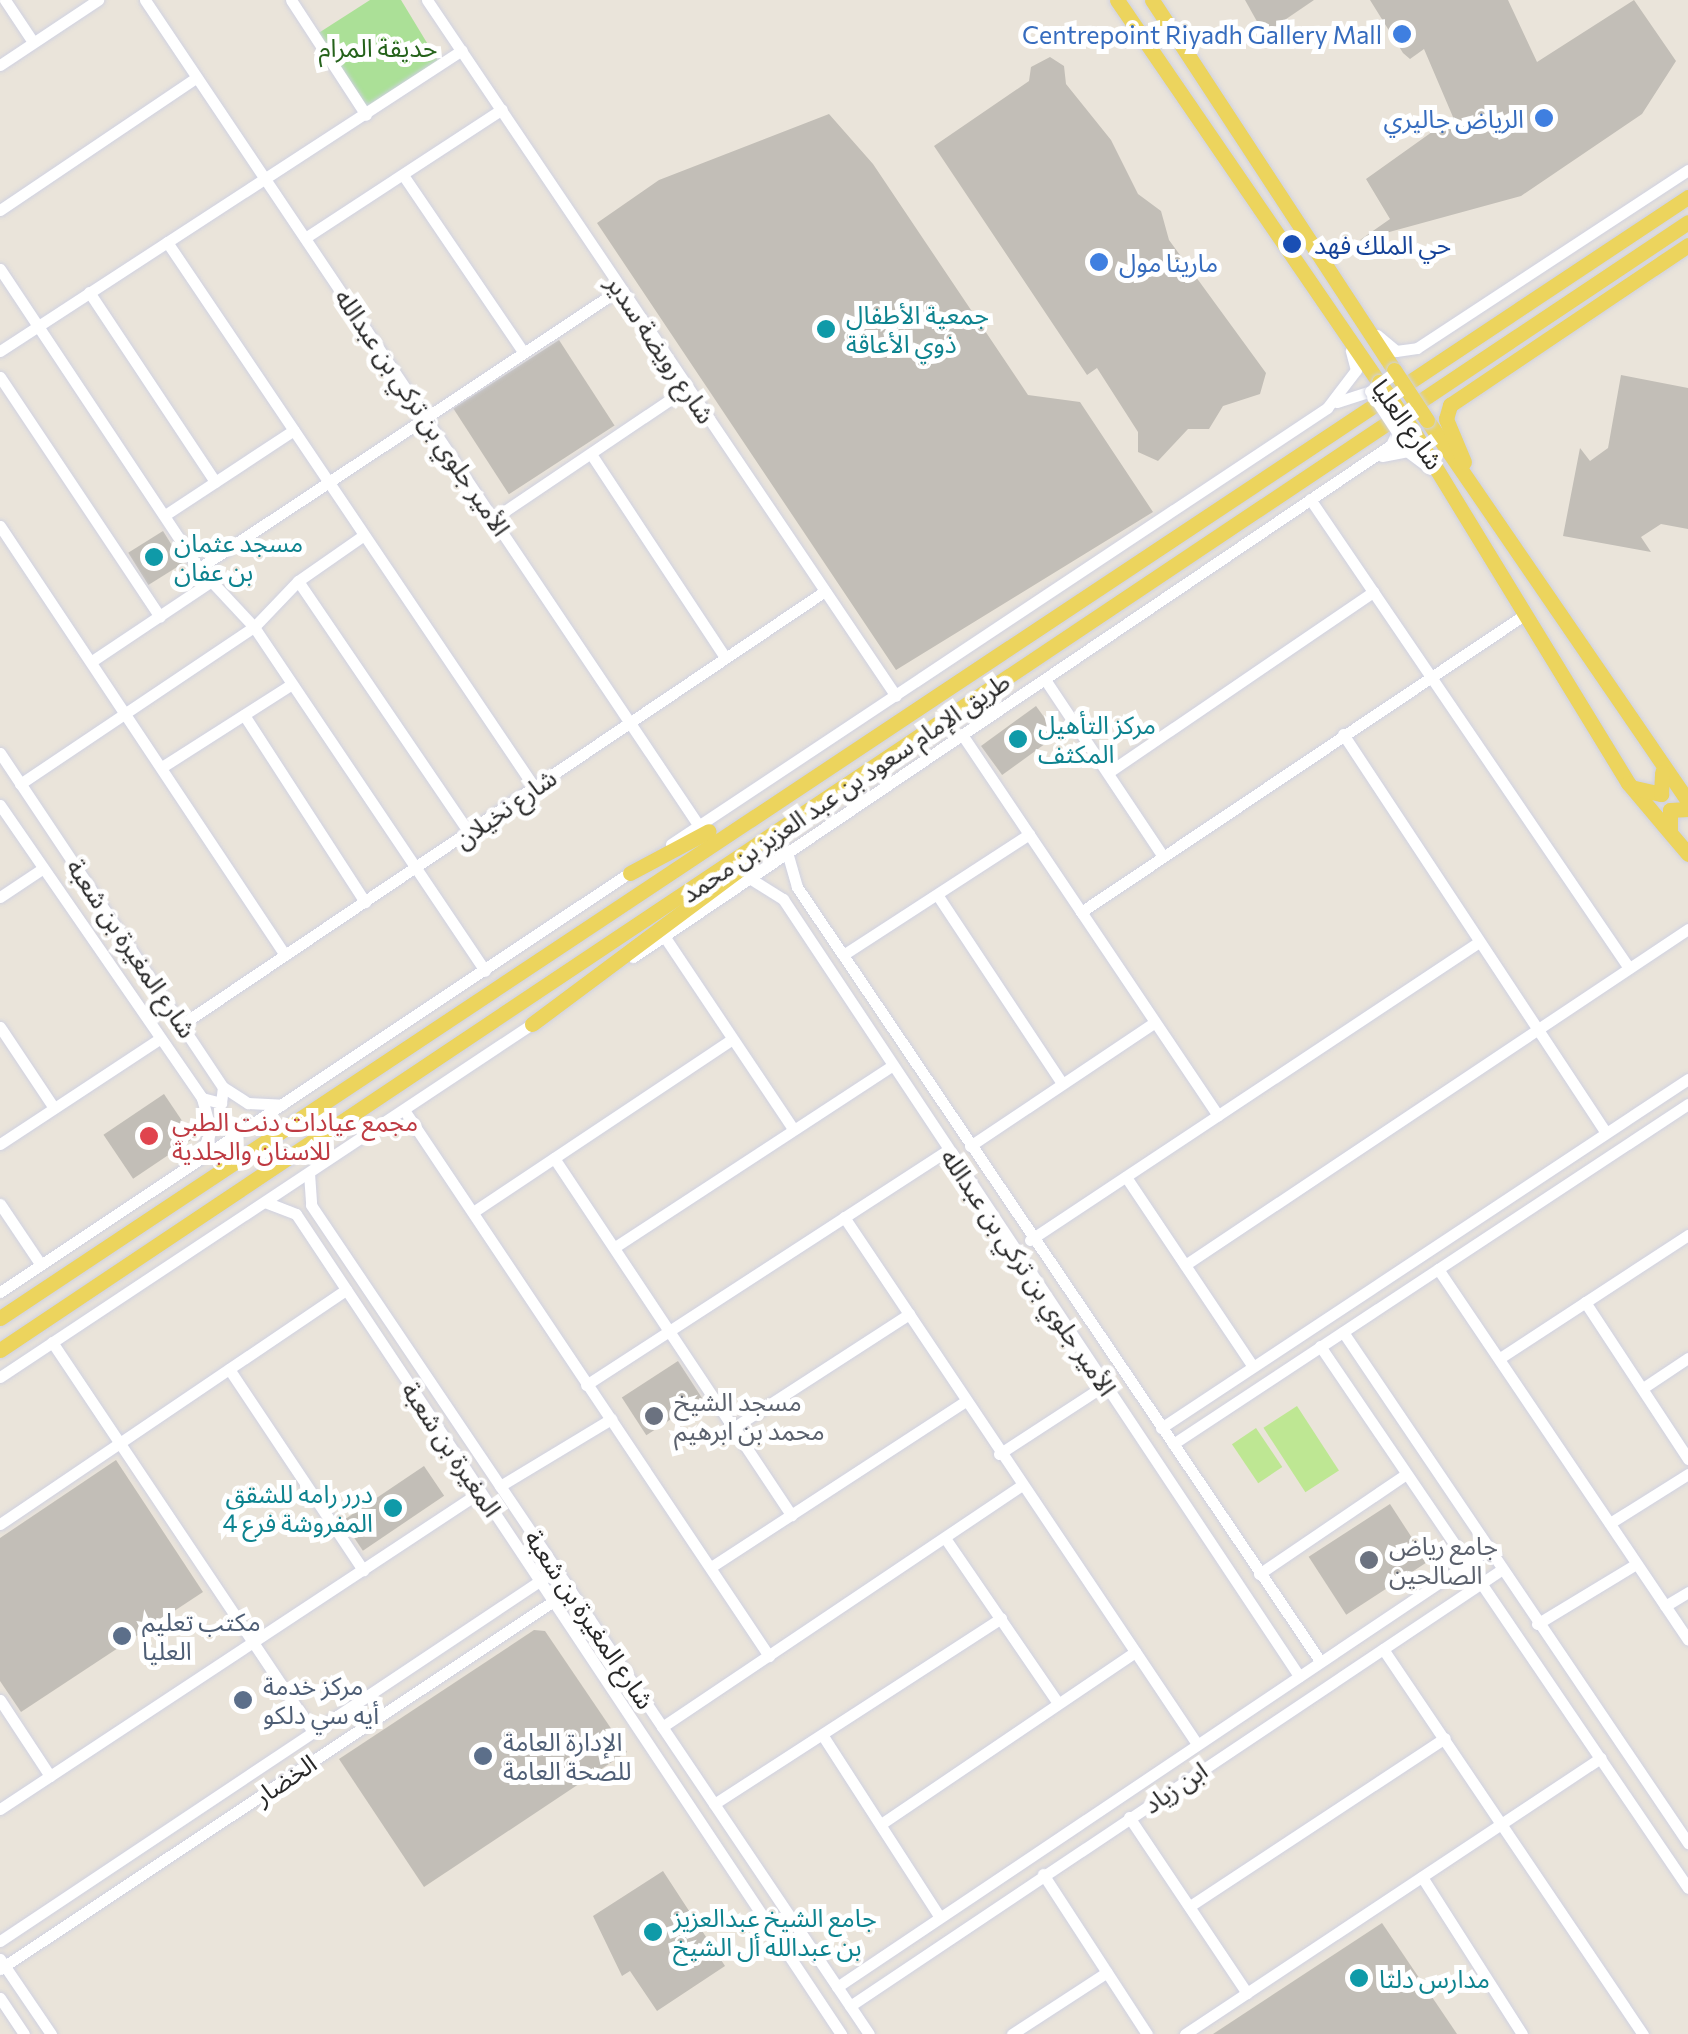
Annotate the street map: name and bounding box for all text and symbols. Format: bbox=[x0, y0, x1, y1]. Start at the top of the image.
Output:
place label: Centrepoint Riyadh Gallery Mall bbox=[1022, 19, 1382, 49]
marker: Centrepoint Riyadh Gallery Mall bbox=[1391, 23, 1413, 45]
park label: حديقة المرام bbox=[318, 32, 438, 62]
place label: الرياض جاليري bbox=[1383, 103, 1524, 133]
marker: الرياض جاليري bbox=[1533, 107, 1555, 129]
place label: حي الملك فهد bbox=[1314, 229, 1451, 259]
marker: حي الملك فهد bbox=[1279, 231, 1305, 257]
place label: مارينا مول bbox=[1119, 247, 1218, 277]
marker: مارينا مول bbox=[1088, 251, 1110, 273]
street label: شارع رويضة سدير bbox=[600, 269, 722, 429]
street label: الأمير جلوي بن تركي بن عبدالله bbox=[329, 283, 517, 541]
place label: جمعية الأطفال ذوي الأعاقة bbox=[846, 300, 989, 359]
marker: جمعية الأطفال ذوي الأعاقة bbox=[815, 318, 837, 340]
street label: شارع العليا bbox=[1366, 373, 1450, 475]
place label: مسجد عثمان بن عفان bbox=[174, 528, 303, 587]
marker: مسجد عثمان بن عفان bbox=[143, 546, 165, 568]
street label: طريق الإمام سعود بن عبد العزيز بن محمد bbox=[675, 666, 1015, 908]
place label: مركز التأهيل المكثف bbox=[1038, 710, 1156, 769]
marker: مركز التأهيل المكثف bbox=[1007, 728, 1029, 750]
street label: شارع نخيلان bbox=[448, 762, 562, 854]
street label: شارع المغيرة بن شعبة bbox=[61, 853, 203, 1043]
place label: مجمع عيادات دنت الطبي للاسنان والجلدية bbox=[172, 1107, 418, 1166]
marker: مجمع عيادات دنت الطبي للاسنان والجلدية bbox=[136, 1123, 162, 1149]
street label: الأمير جلوي بن تركي بن عبدالله bbox=[935, 1143, 1123, 1401]
street label: المغيرة بن شعبة bbox=[396, 1376, 508, 1522]
place label: مسجد الشيخ محمد بن ابرهيم bbox=[674, 1387, 825, 1446]
marker: مسجد الشيخ محمد بن ابرهيم bbox=[643, 1405, 665, 1427]
place label: درر رامه للشقق المفروشة فرع 4 bbox=[223, 1479, 373, 1538]
marker: درر رامه للشقق المفروشة فرع 4 bbox=[382, 1497, 404, 1519]
street label: شارع المغيرة بن شعبة bbox=[519, 1524, 661, 1714]
place label: جامع رياض الصالحين bbox=[1389, 1531, 1498, 1590]
marker: جامع رياض الصالحين bbox=[1358, 1549, 1380, 1571]
place label: مكتب تعليم العليا bbox=[142, 1607, 261, 1666]
marker: مكتب تعليم العليا bbox=[111, 1625, 133, 1647]
place label: مركز خدمة أيه سي دلكو bbox=[263, 1671, 379, 1730]
marker: مركز خدمة أيه سي دلكو bbox=[232, 1689, 254, 1711]
place label: الإدارة العامة للصحة العامة bbox=[503, 1727, 632, 1786]
marker: الإدارة العامة للصحة العامة bbox=[472, 1745, 494, 1767]
street label: الخضار bbox=[248, 1747, 322, 1811]
street label: ابن زياد bbox=[1137, 1755, 1213, 1819]
place label: جامع الشيخ عبدالعزيز بن عبدالله أل الشيخ bbox=[673, 1903, 877, 1962]
marker: جامع الشيخ عبدالعزيز بن عبدالله أل الشيخ bbox=[642, 1921, 664, 1943]
place label: مدارس دلتا bbox=[1379, 1963, 1490, 1993]
marker: مدارس دلتا bbox=[1348, 1967, 1370, 1989]

